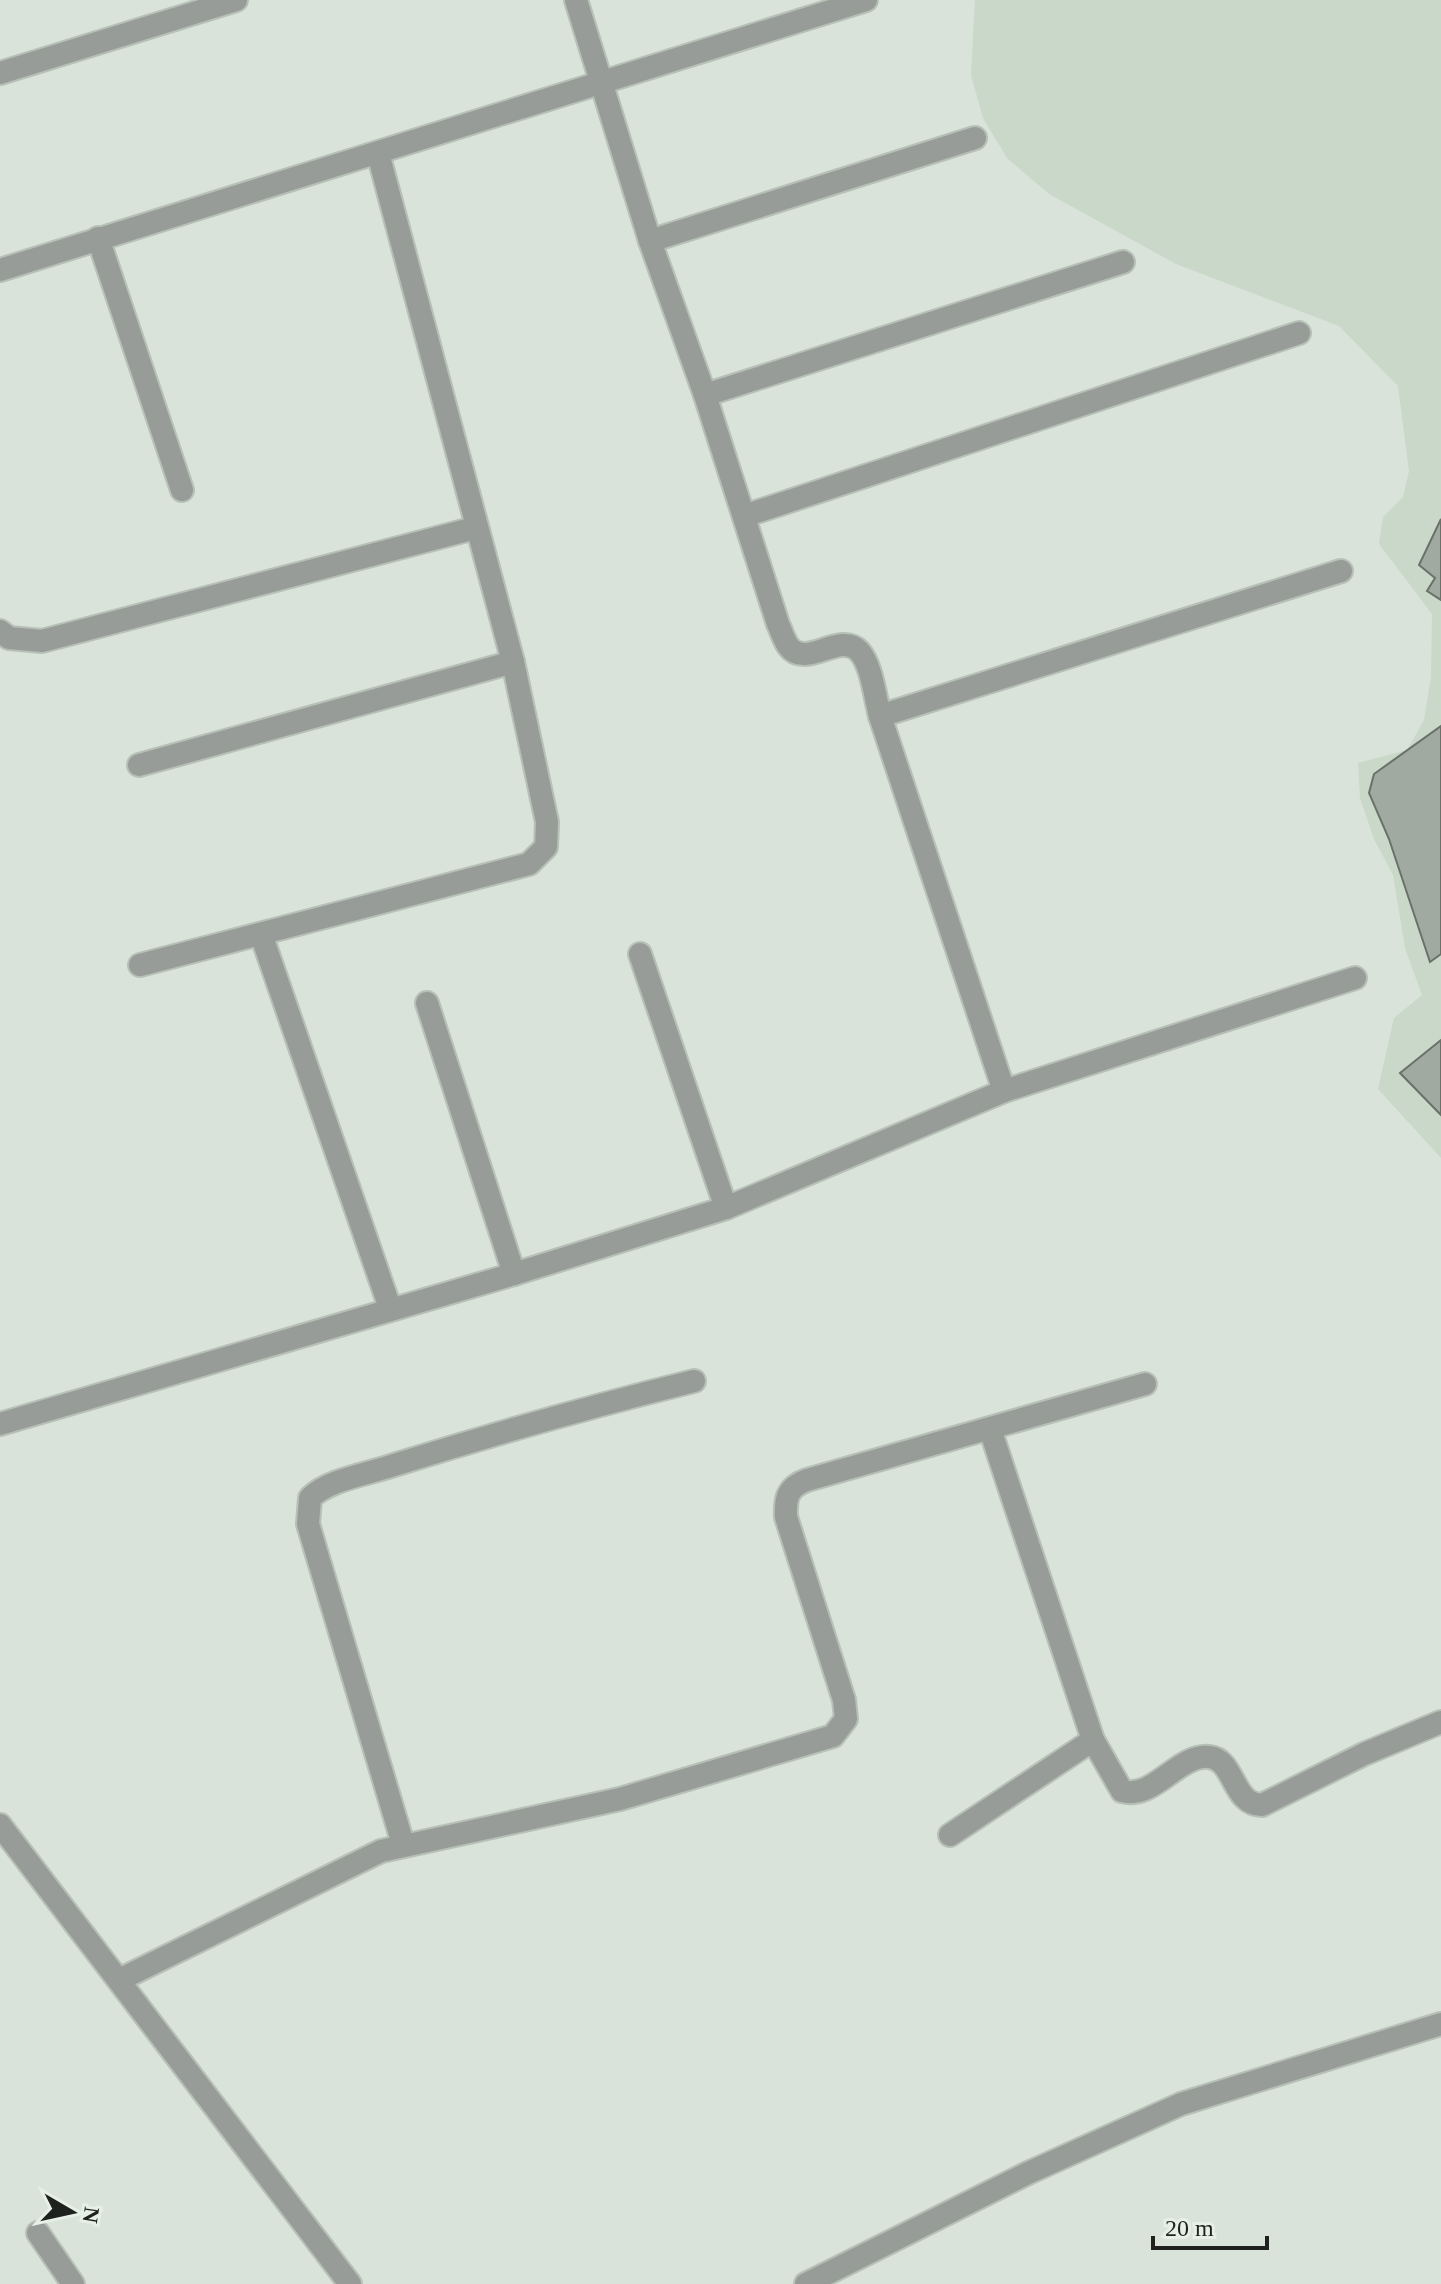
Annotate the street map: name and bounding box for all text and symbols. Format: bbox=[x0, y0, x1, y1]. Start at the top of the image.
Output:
north arrow bbox=[32, 2172, 112, 2252]
scale bar bbox=[1153, 2200, 1267, 2250]
text: N bbox=[78, 2205, 105, 2225]
text: 20 m bbox=[1165, 2215, 1214, 2241]

